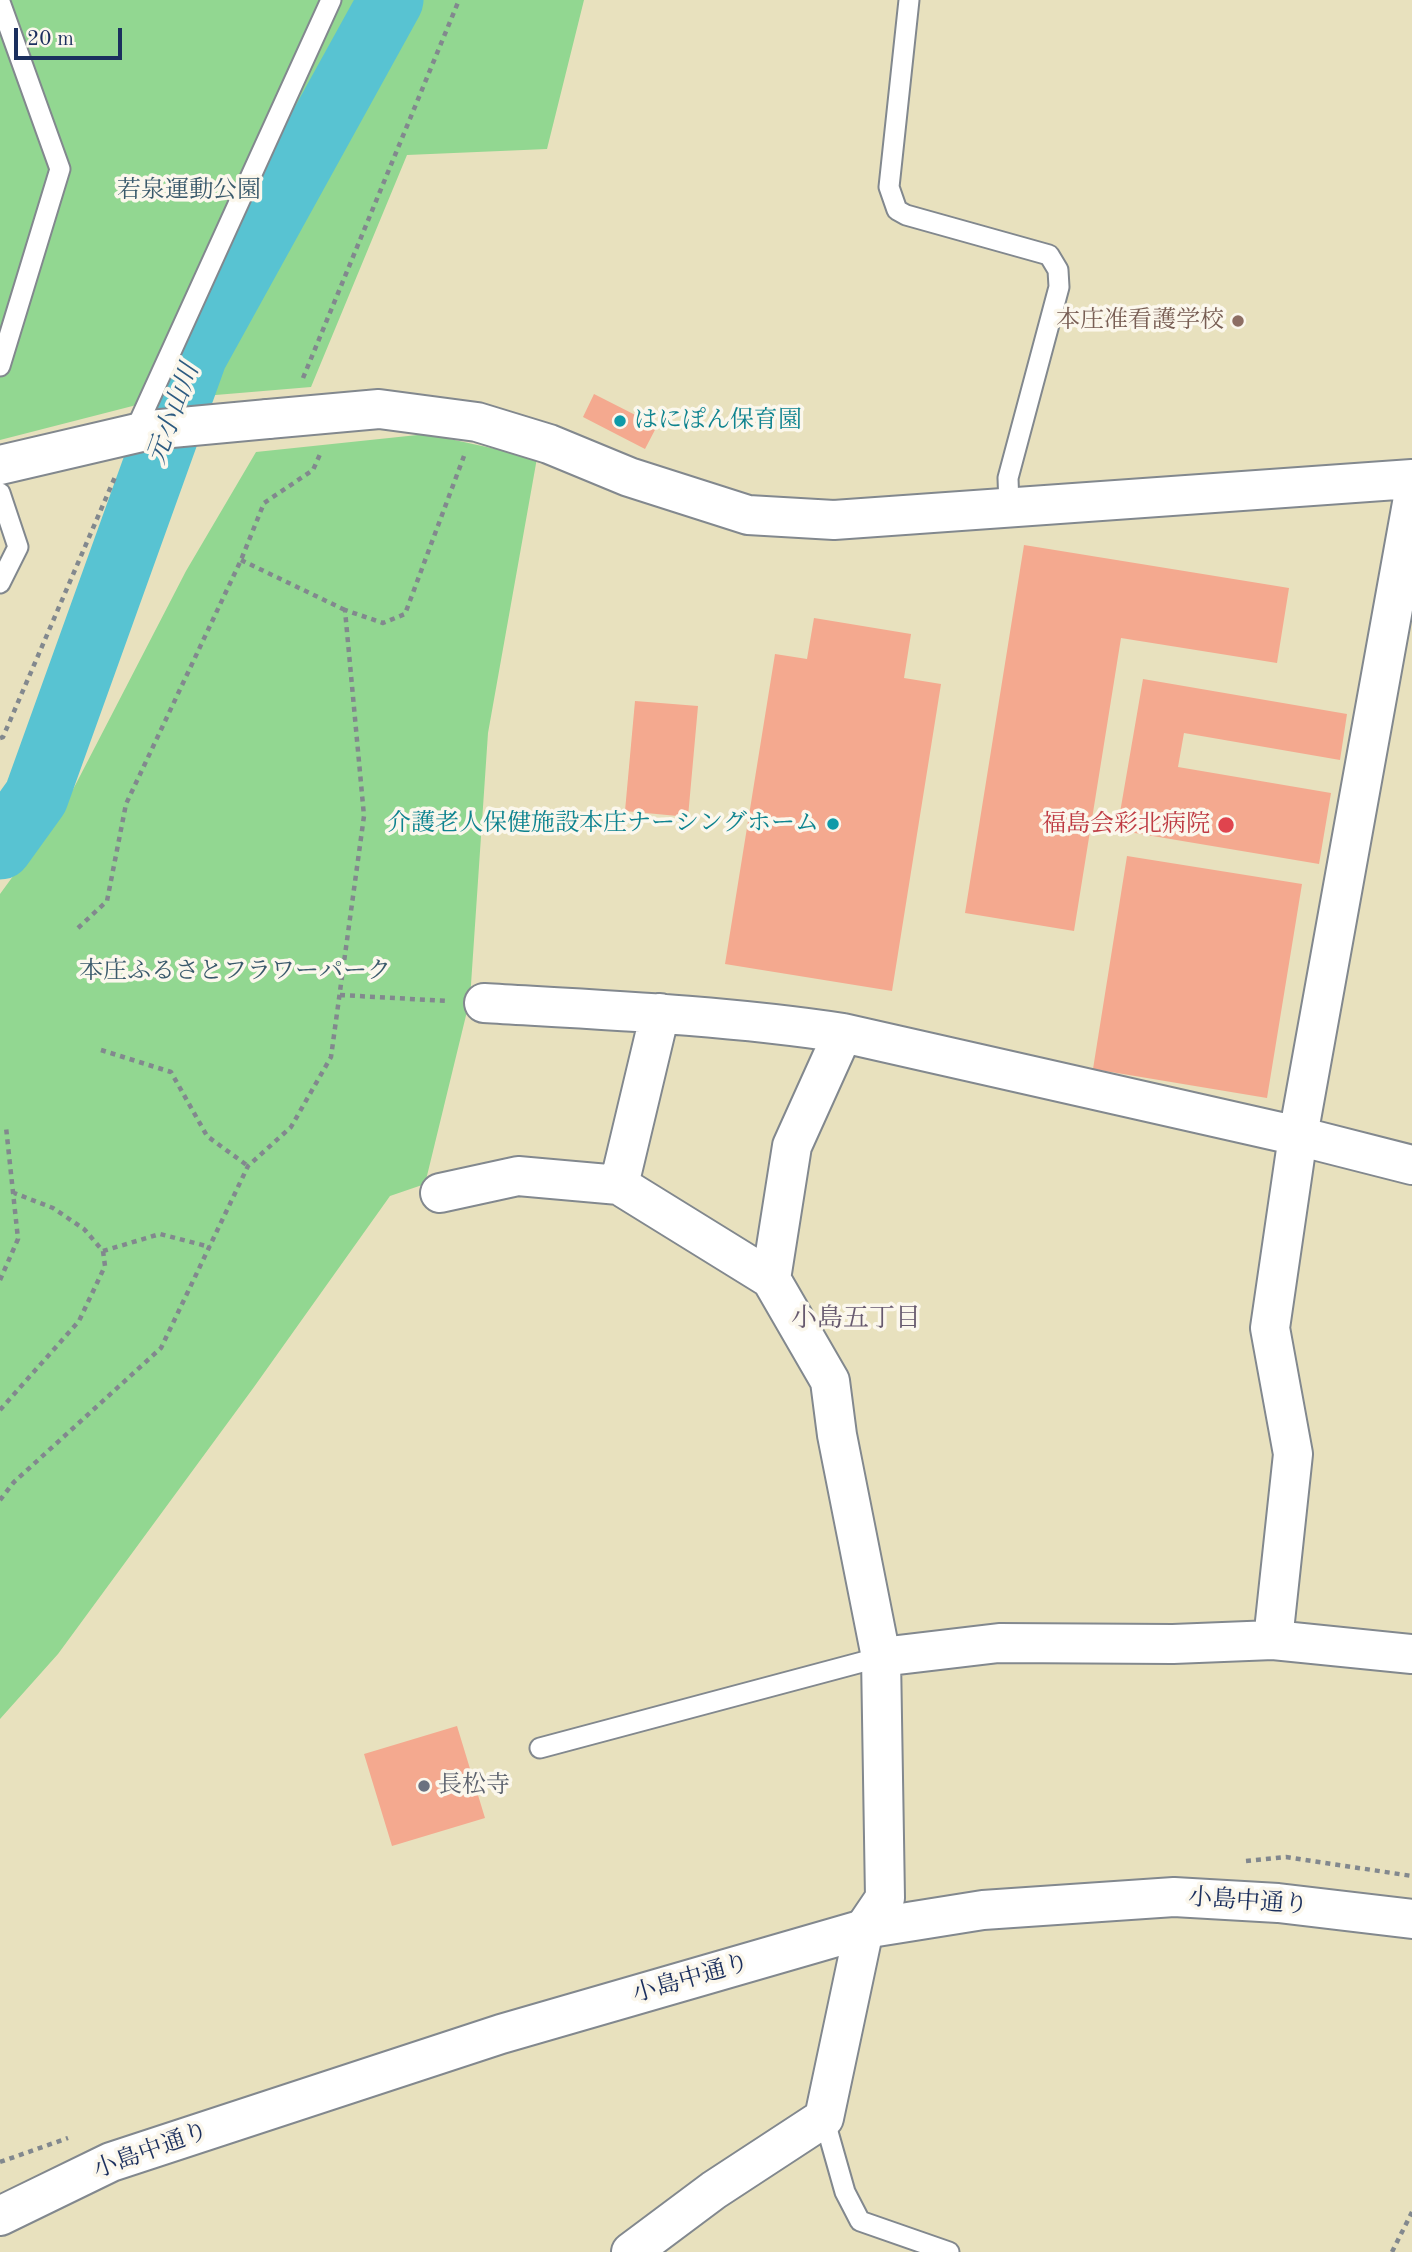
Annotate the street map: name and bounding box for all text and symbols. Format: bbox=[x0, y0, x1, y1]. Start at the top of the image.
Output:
scale bar bbox=[18, 14, 126, 58]
text: 20 m bbox=[27, 29, 74, 50]
park label: 若泉運動公園 bbox=[117, 177, 261, 205]
place label: 本庄准看護学校 bbox=[1056, 307, 1224, 335]
marker: 本庄准看護学校 bbox=[1230, 313, 1246, 329]
water label: 元小山川 bbox=[142, 360, 206, 468]
place label: はにぽん保育園 bbox=[634, 407, 802, 435]
marker: はにぽん保育園 bbox=[612, 413, 628, 429]
place label: 介護老人保健施設本庄ナーシングホーム bbox=[387, 810, 819, 838]
place label: 福島会彩北病院 bbox=[1042, 811, 1210, 839]
marker: 福島会彩北病院 bbox=[1216, 815, 1236, 835]
marker: 介護老人保健施設本庄ナーシングホーム bbox=[825, 816, 841, 832]
park label: 本庄ふるさとフラワーパーク bbox=[79, 958, 391, 986]
district label: 小島五丁目 bbox=[791, 1303, 921, 1335]
place label: 長松寺 bbox=[438, 1772, 510, 1800]
marker: 長松寺 bbox=[416, 1778, 432, 1794]
street label: 小島中通り bbox=[1187, 1883, 1309, 1921]
street label: 小島中通り bbox=[629, 1949, 753, 2009]
street label: 小島中通り bbox=[90, 2117, 212, 2185]

